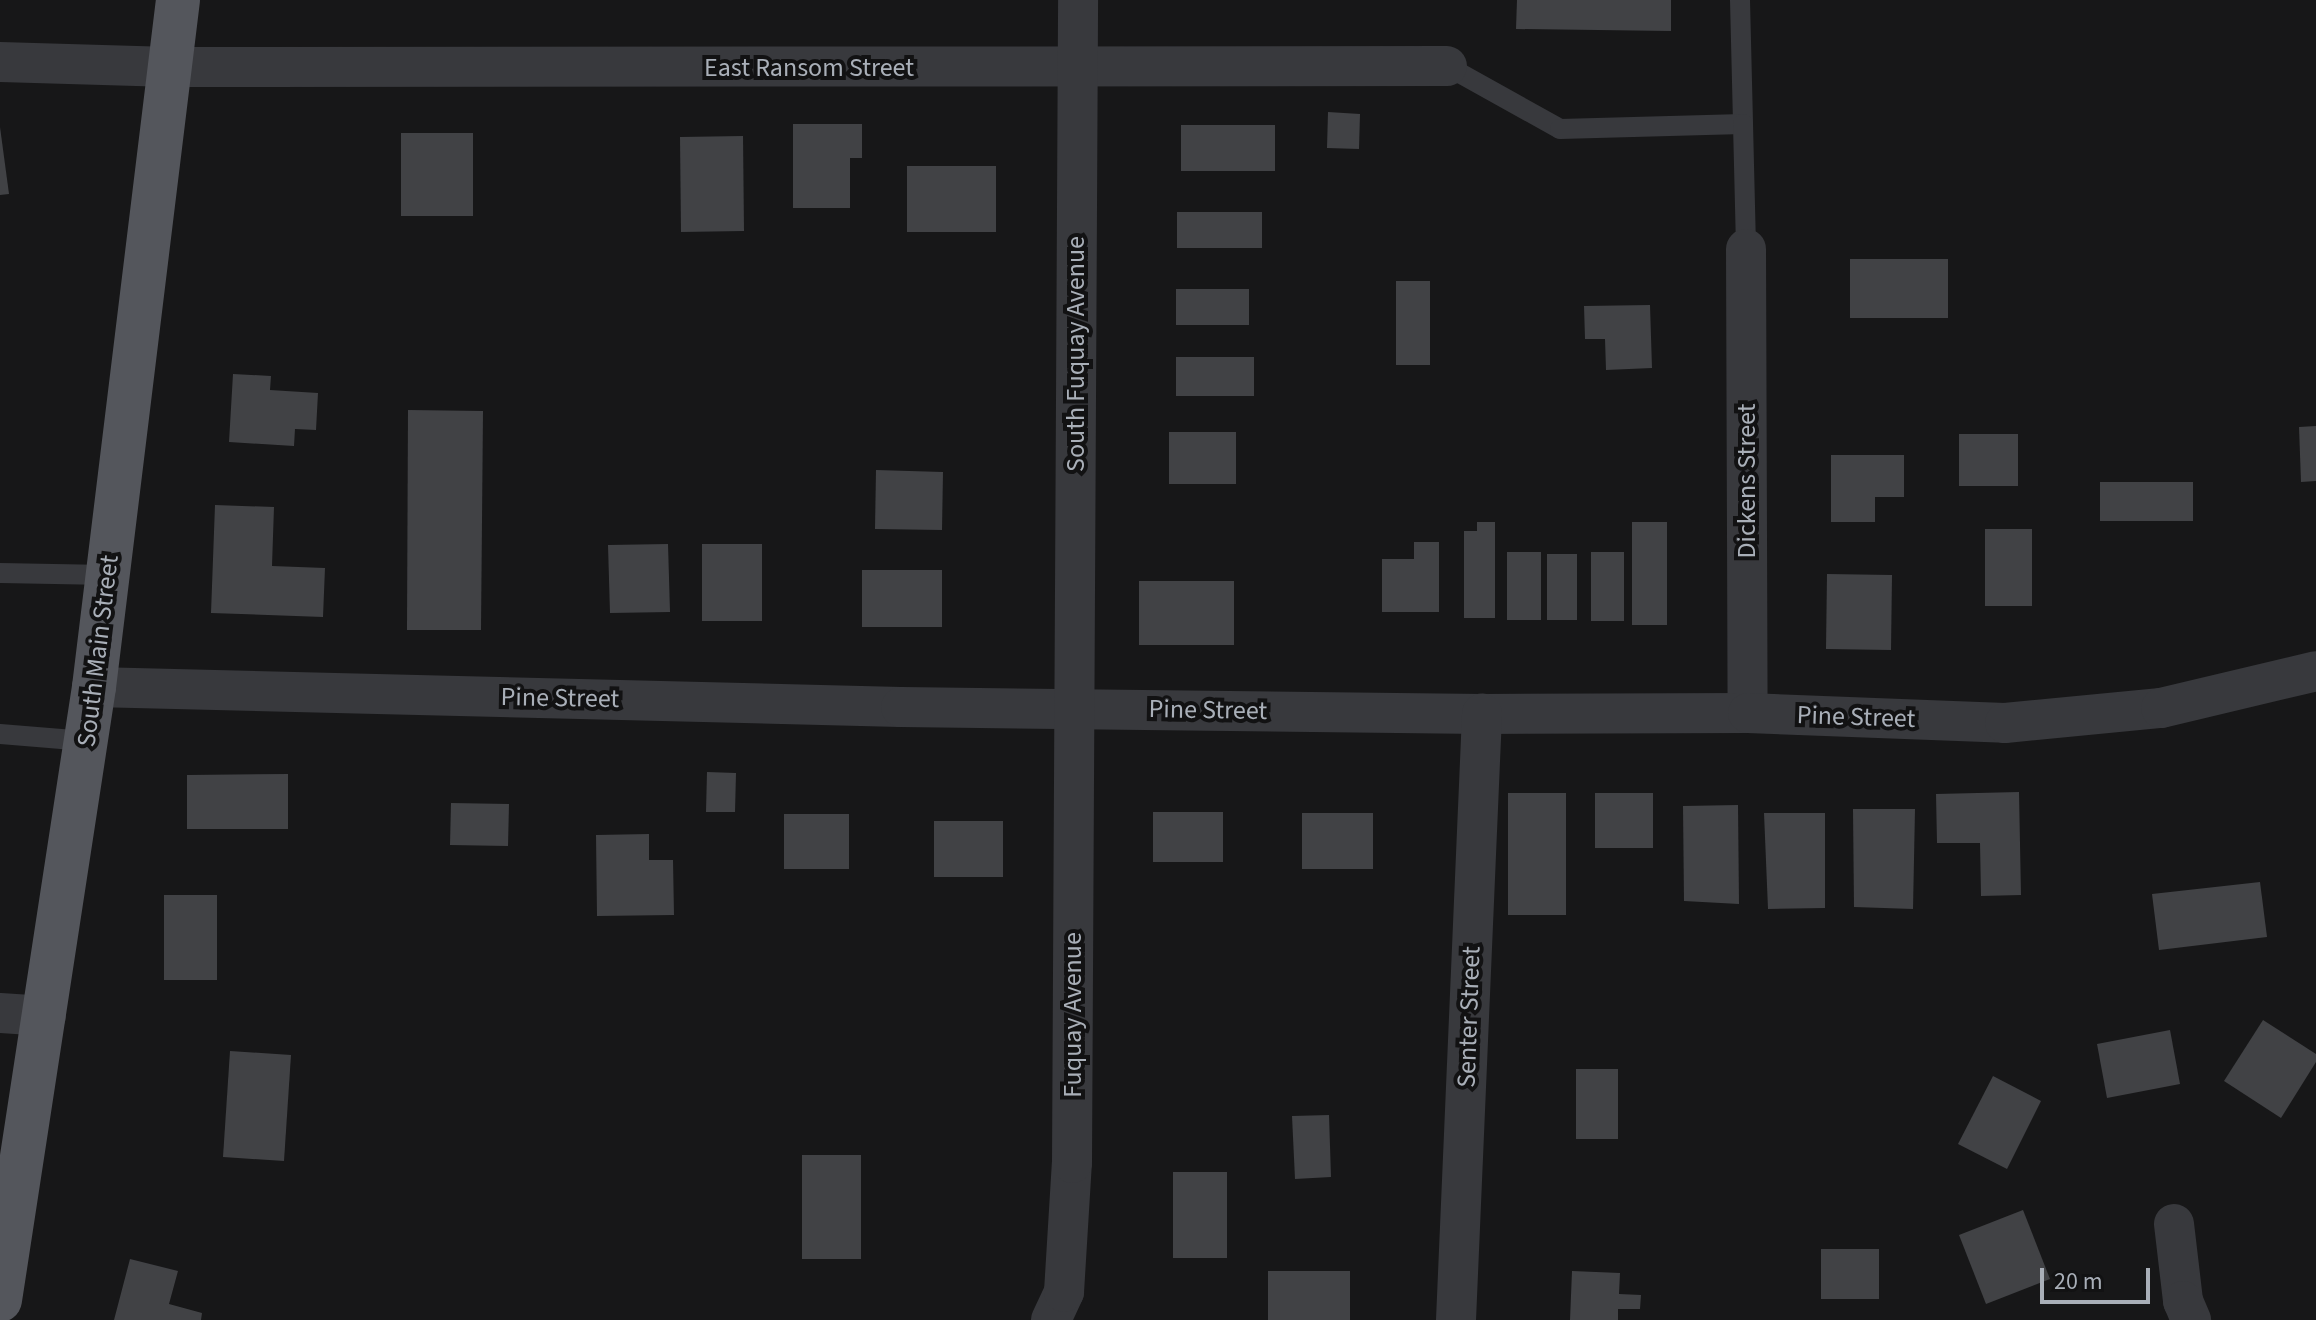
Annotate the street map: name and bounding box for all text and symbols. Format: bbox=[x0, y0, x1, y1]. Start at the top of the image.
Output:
street label: East Ransom Street bbox=[704, 52, 914, 84]
street label: South Fuquay Avenue bbox=[1060, 236, 1092, 472]
street label: Dickens Street bbox=[1731, 404, 1763, 558]
street label: South Main Street bbox=[71, 553, 125, 749]
street label: Pine Street bbox=[500, 681, 620, 715]
street label: Pine Street bbox=[1148, 693, 1268, 727]
street label: Pine Street bbox=[1796, 699, 1916, 735]
street label: Fuquay Avenue bbox=[1057, 932, 1089, 1098]
street label: Senter Street bbox=[1451, 946, 1487, 1088]
scale bar bbox=[2044, 1252, 2154, 1302]
text: 20 m bbox=[2054, 1264, 2103, 1299]

